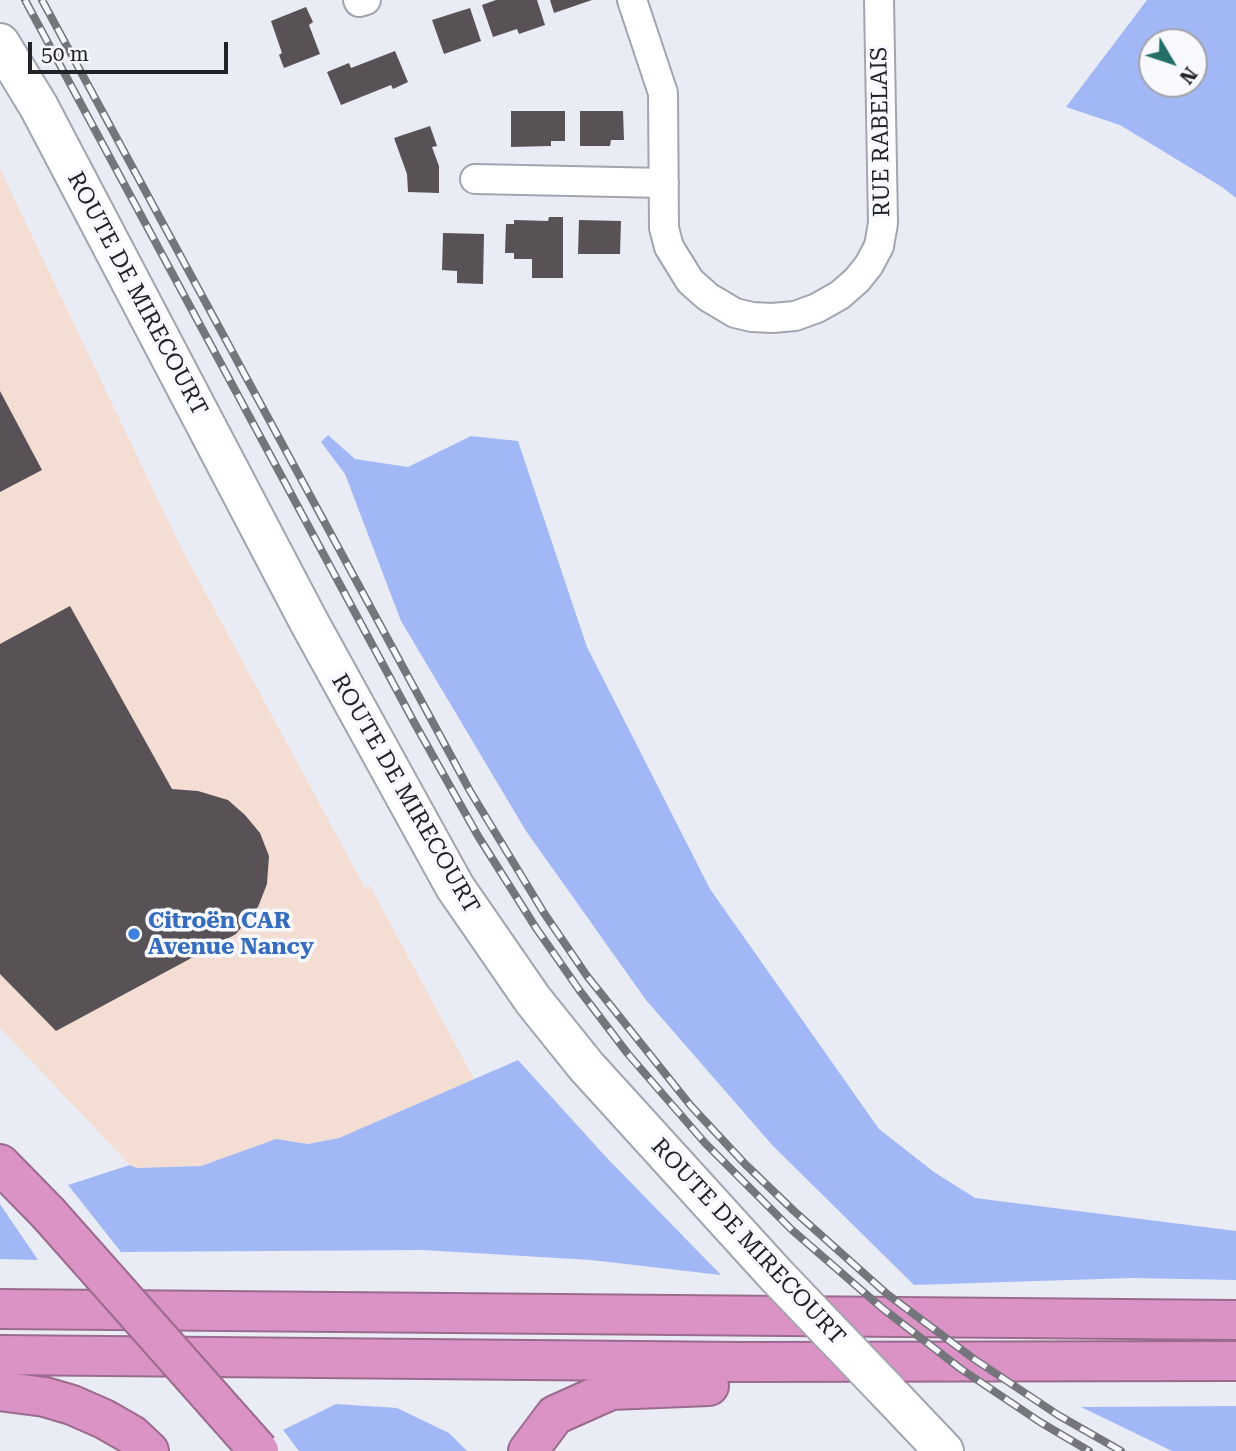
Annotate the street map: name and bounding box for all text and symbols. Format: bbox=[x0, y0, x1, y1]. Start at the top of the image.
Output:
scale bar bbox=[32, 28, 231, 72]
north arrow bbox=[1138, 28, 1208, 98]
text: 50 m bbox=[41, 42, 89, 66]
street label: RUE RABELAIS bbox=[866, 47, 896, 217]
text: N bbox=[1175, 62, 1202, 88]
street label: ROUTE DE MIRECOURT bbox=[61, 167, 213, 421]
street label: ROUTE DE MIRECOURT bbox=[325, 669, 485, 919]
place label: Citroën CAR Avenue Nancy bbox=[148, 907, 314, 961]
marker: Citroën CAR Avenue Nancy bbox=[126, 926, 142, 942]
street label: ROUTE DE MIRECOURT bbox=[645, 1133, 851, 1351]

